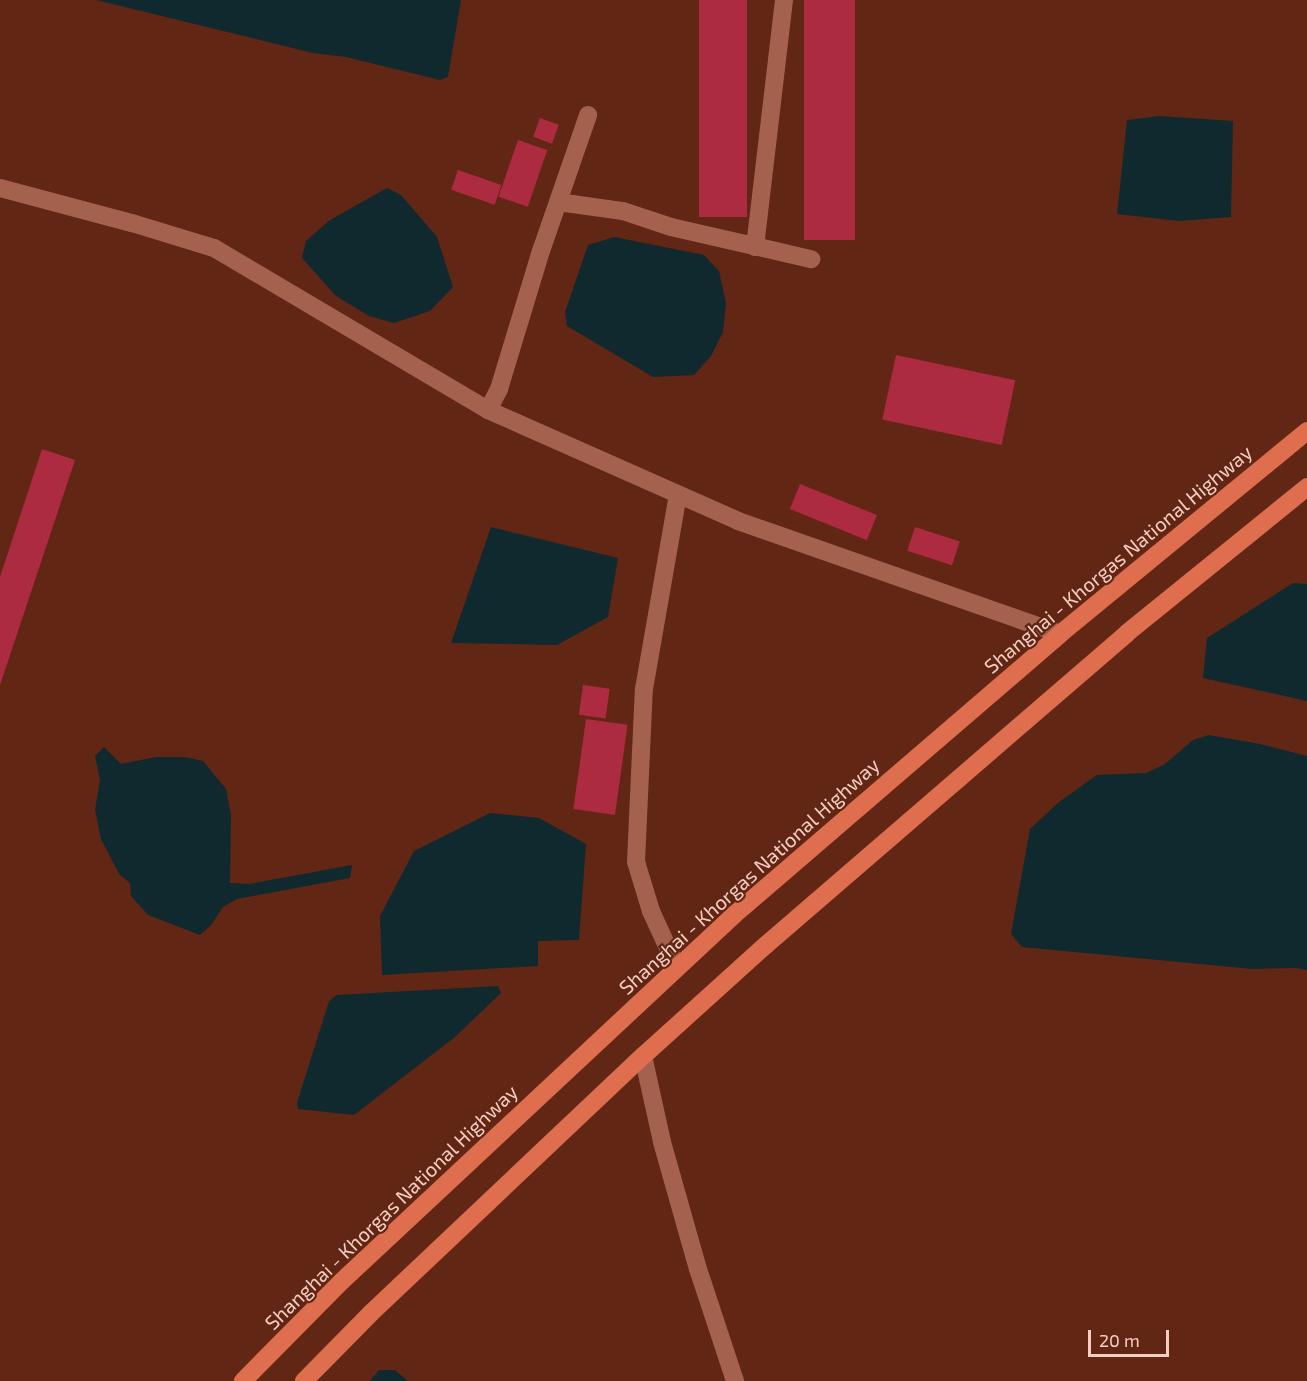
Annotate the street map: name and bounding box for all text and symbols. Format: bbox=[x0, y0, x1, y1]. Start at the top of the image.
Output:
street label: Shanghai - Khorgas National Highway bbox=[979, 440, 1257, 678]
street label: Shanghai - Khorgas National Highway bbox=[614, 752, 884, 1000]
street label: Shanghai - Khorgas National Highway bbox=[259, 1079, 523, 1335]
scale bar bbox=[1091, 1318, 1172, 1356]
text: 20 m bbox=[1099, 1329, 1140, 1351]

